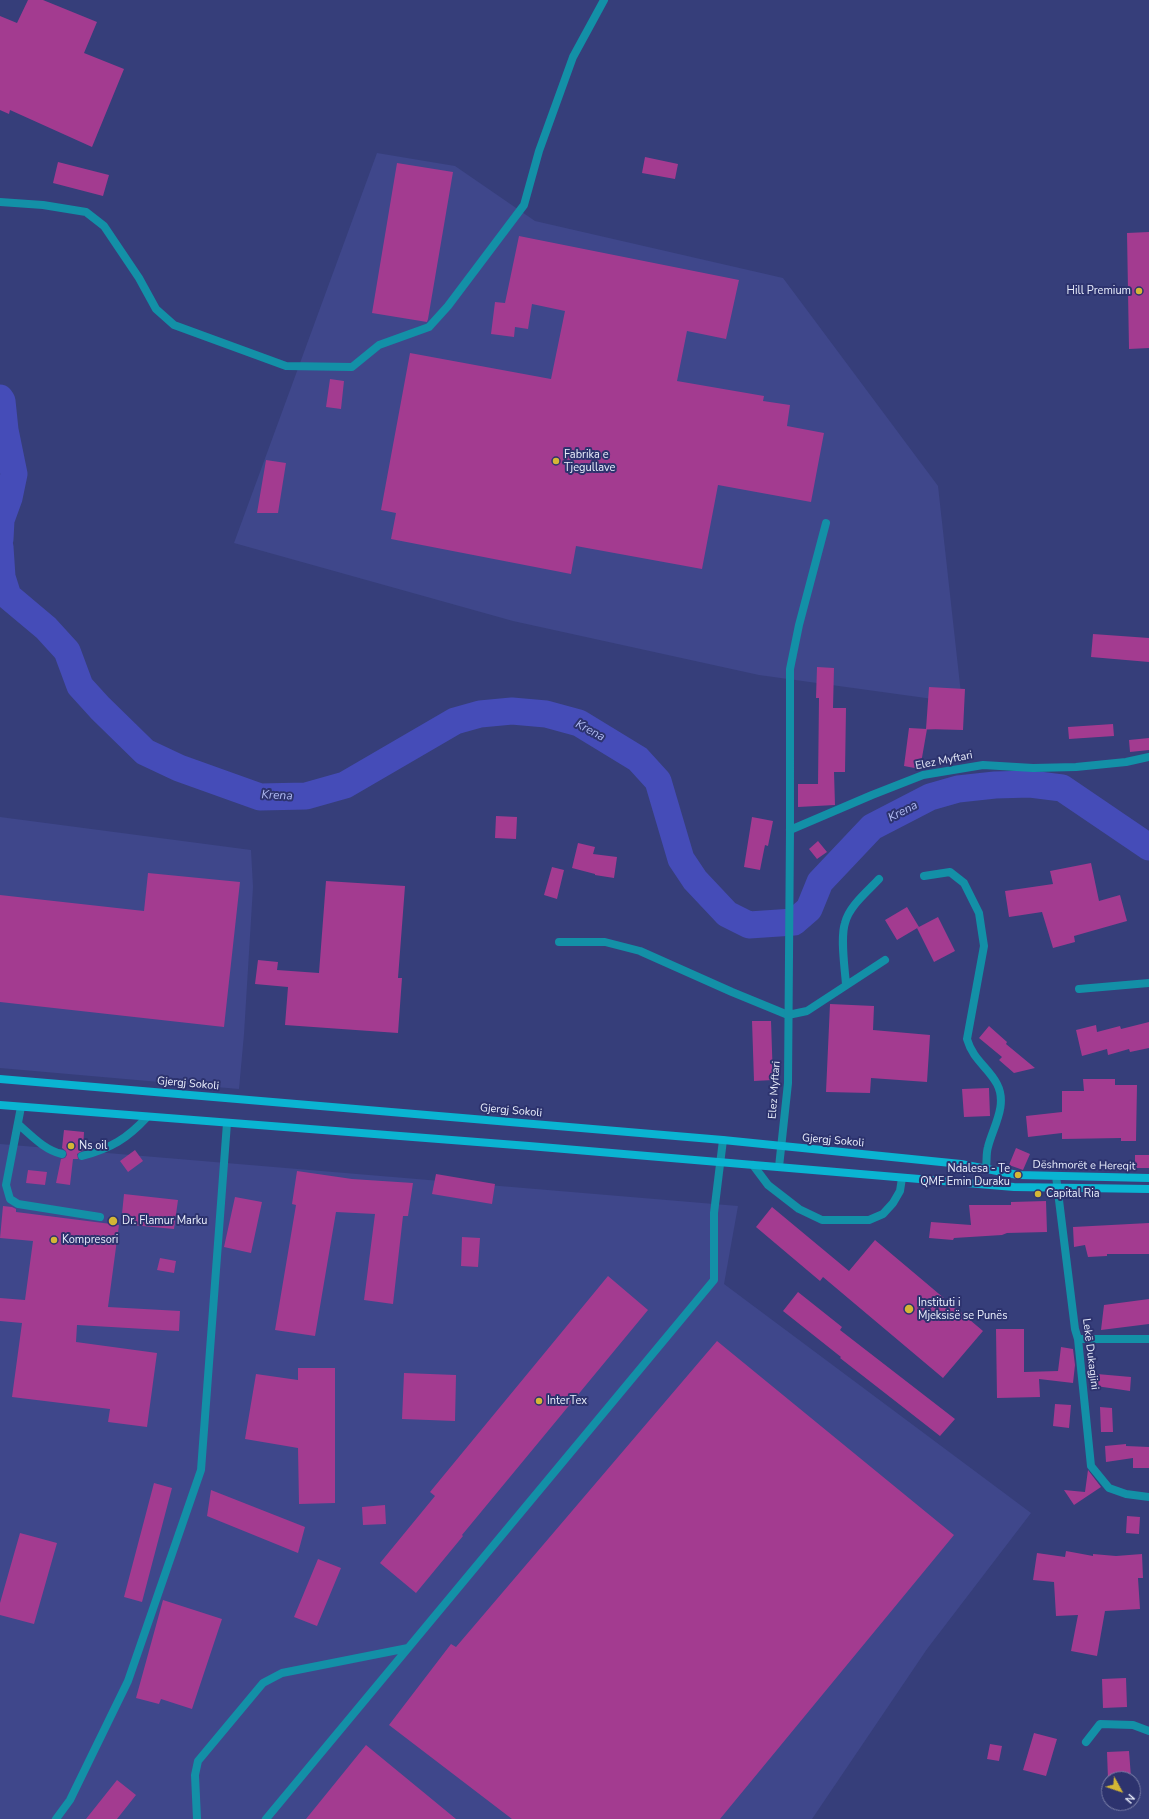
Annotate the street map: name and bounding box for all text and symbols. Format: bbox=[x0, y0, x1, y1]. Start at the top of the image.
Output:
place label: Hill Premium bbox=[1067, 284, 1131, 298]
marker: Hill Premium bbox=[1134, 286, 1144, 296]
place label: Fabrika e Tjegullave bbox=[564, 448, 615, 474]
marker: Fabrika e Tjegullave bbox=[551, 456, 561, 466]
water label: Krena bbox=[573, 717, 607, 745]
street label: Elez Myftari bbox=[914, 749, 974, 773]
water label: Krena bbox=[261, 788, 293, 804]
water label: Krena bbox=[886, 798, 920, 826]
street label: Elez Myftari bbox=[766, 1061, 784, 1119]
street label: Gjergj Sokoli bbox=[156, 1075, 220, 1093]
street label: Gjergj Sokoli bbox=[479, 1102, 543, 1120]
street label: Gjergj Sokoli bbox=[801, 1132, 865, 1150]
place label: Ns oil bbox=[79, 1139, 107, 1153]
marker: Ns oil bbox=[66, 1141, 76, 1151]
street label: Dëshmorët e Hereqit bbox=[1032, 1159, 1136, 1173]
place label: Ndalesa - Te QMF Emin Duraku bbox=[920, 1162, 1010, 1188]
marker: Ndalesa - Te QMF Emin Duraku bbox=[1013, 1170, 1023, 1180]
place label: Capital Ria bbox=[1046, 1187, 1100, 1201]
marker: Capital Ria bbox=[1033, 1189, 1043, 1199]
place label: Dr. Flamur Marku bbox=[122, 1214, 208, 1228]
marker: Dr. Flamur Marku bbox=[107, 1215, 119, 1227]
place label: Kompresori bbox=[62, 1233, 118, 1247]
marker: Kompresori bbox=[49, 1235, 59, 1245]
place label: Instituti i Mjeksisë se Punës bbox=[918, 1296, 1007, 1322]
marker: Instituti i Mjeksisë se Punës bbox=[903, 1303, 915, 1315]
street label: Lekë Dukagjini bbox=[1079, 1318, 1101, 1390]
place label: InterTex bbox=[547, 1394, 587, 1408]
marker: InterTex bbox=[534, 1396, 544, 1406]
north arrow bbox=[1101, 1771, 1141, 1811]
text: N bbox=[1121, 1790, 1138, 1806]

